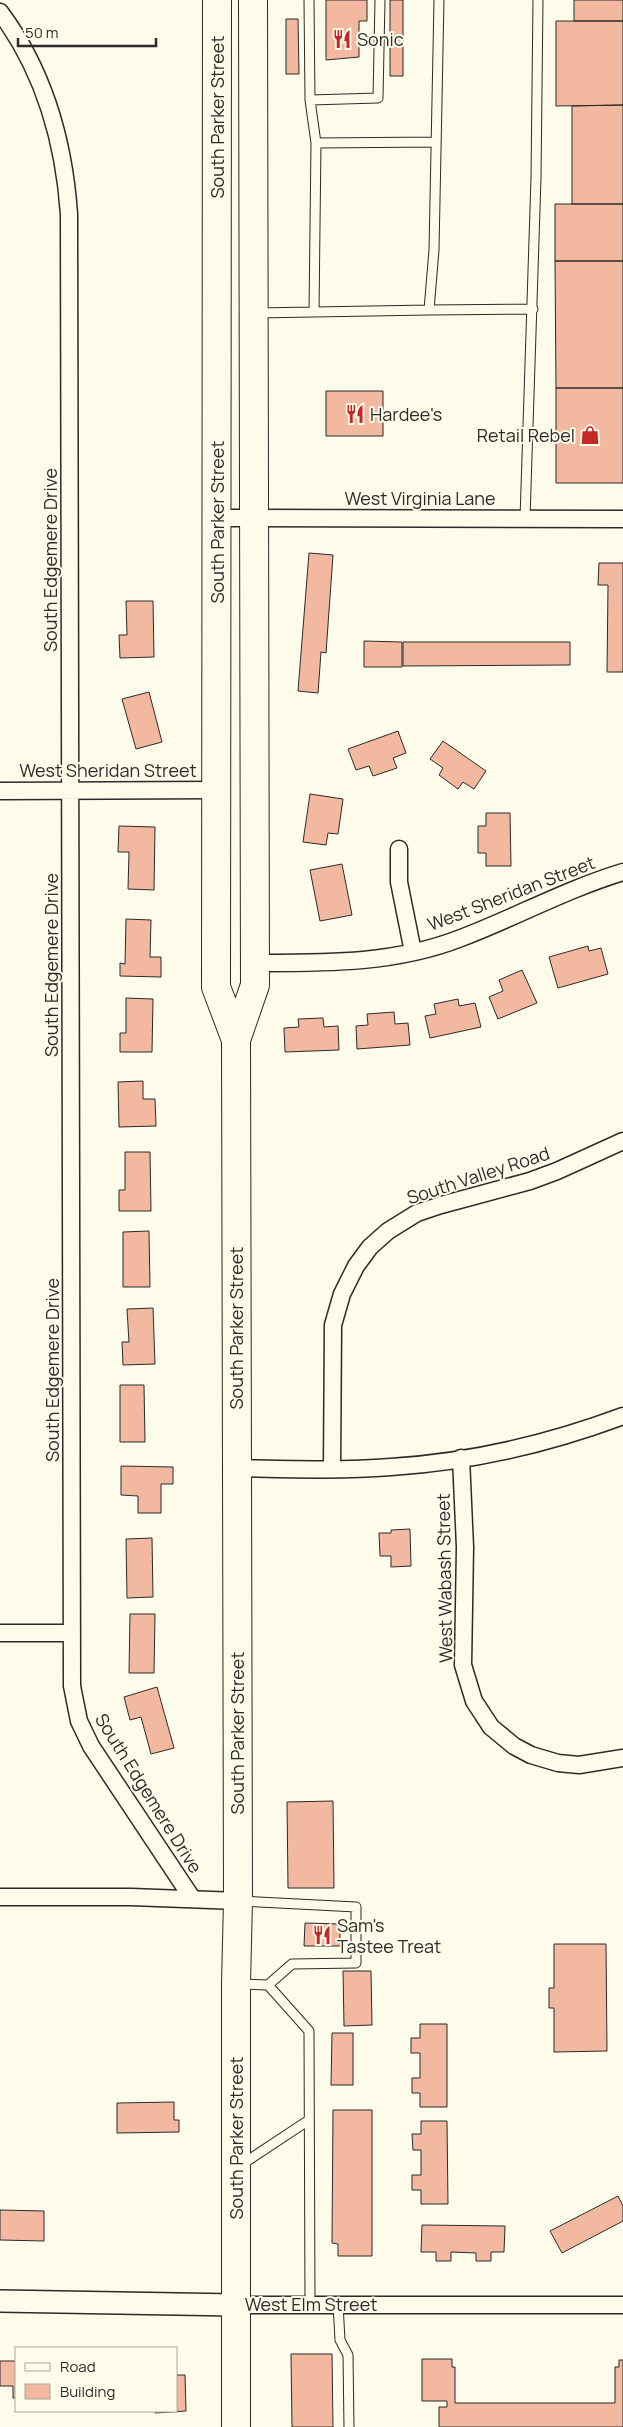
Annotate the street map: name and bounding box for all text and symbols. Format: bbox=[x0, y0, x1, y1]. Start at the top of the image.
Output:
scale bar bbox=[18, 15, 155, 47]
text: 50 m bbox=[25, 22, 59, 43]
place label: Sonic bbox=[357, 27, 404, 51]
restaurant icon: Sonic bbox=[331, 28, 353, 50]
street label: South Parker Street bbox=[205, 35, 229, 199]
place label: Hardee's bbox=[370, 402, 442, 426]
restaurant icon: Hardee's bbox=[344, 403, 366, 425]
place label: Retail Rebel bbox=[477, 423, 575, 447]
shop icon: Retail Rebel bbox=[579, 424, 601, 446]
street label: South Parker Street bbox=[205, 440, 229, 604]
street label: South Edgemere Drive bbox=[38, 468, 62, 652]
street label: West Virginia Lane bbox=[344, 486, 496, 510]
street label: West Sheridan Street bbox=[19, 758, 197, 782]
street label: West Sheridan Street bbox=[424, 850, 598, 936]
street label: South Edgemere Drive bbox=[39, 873, 63, 1057]
street label: South Valley Road bbox=[404, 1141, 552, 1209]
street label: South Parker Street bbox=[224, 1246, 248, 1410]
street label: South Edgemere Drive bbox=[40, 1278, 64, 1462]
street label: West Wabash Street bbox=[431, 1493, 457, 1663]
street label: South Parker Street bbox=[225, 1651, 249, 1815]
street label: South Edgemere Drive bbox=[90, 1709, 208, 1877]
place label: Sam's Tastee Treat bbox=[337, 1913, 441, 1958]
restaurant icon: Sam's Tastee Treat bbox=[311, 1924, 333, 1946]
street label: South Parker Street bbox=[224, 2056, 248, 2220]
street label: West Elm Street bbox=[245, 2292, 377, 2316]
legend bbox=[15, 2347, 178, 2412]
text: Road bbox=[60, 2356, 96, 2377]
text: Building bbox=[60, 2381, 115, 2402]

